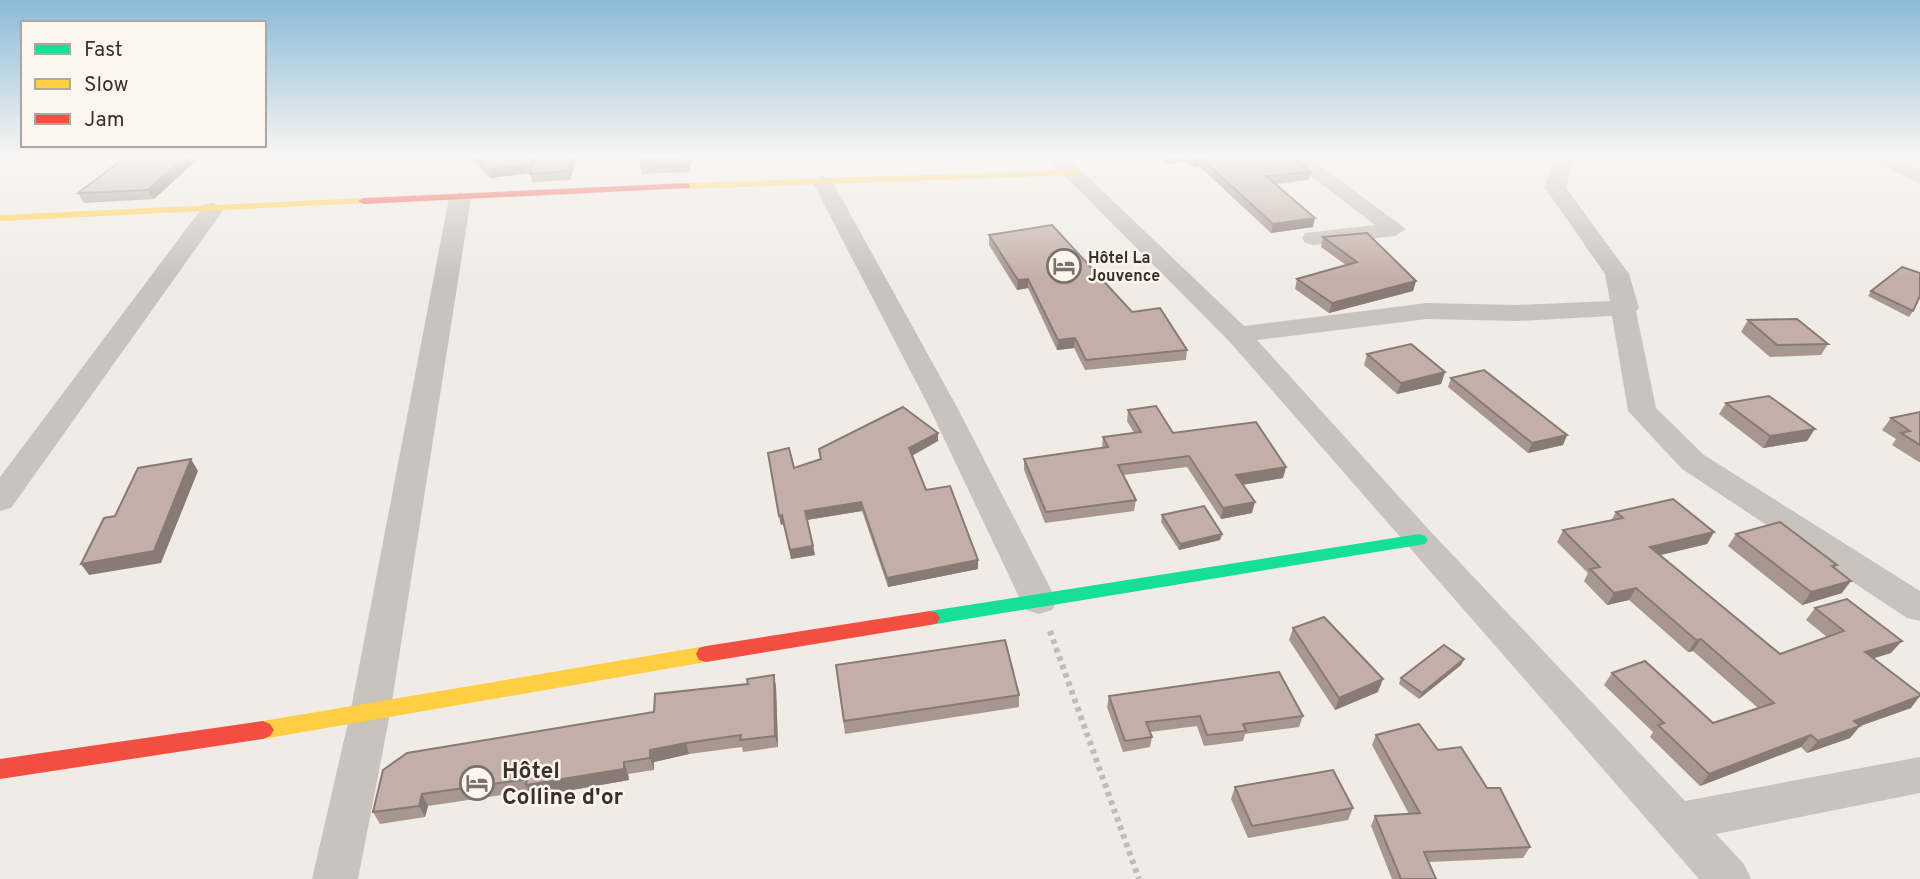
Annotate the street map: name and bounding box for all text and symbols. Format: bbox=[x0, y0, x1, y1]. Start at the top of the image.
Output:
legend bbox=[21, 21, 266, 147]
text: Fast bbox=[84, 37, 123, 64]
text: Slow bbox=[84, 72, 129, 99]
text: Jam bbox=[84, 107, 125, 134]
hotel icon: Hôtel La Jouvence bbox=[1045, 247, 1083, 285]
place label: Hôtel La Jouvence bbox=[1088, 249, 1160, 287]
place label: Hôtel Colline d'or bbox=[502, 758, 624, 813]
hotel icon: Hôtel Colline d'or bbox=[458, 764, 496, 802]

